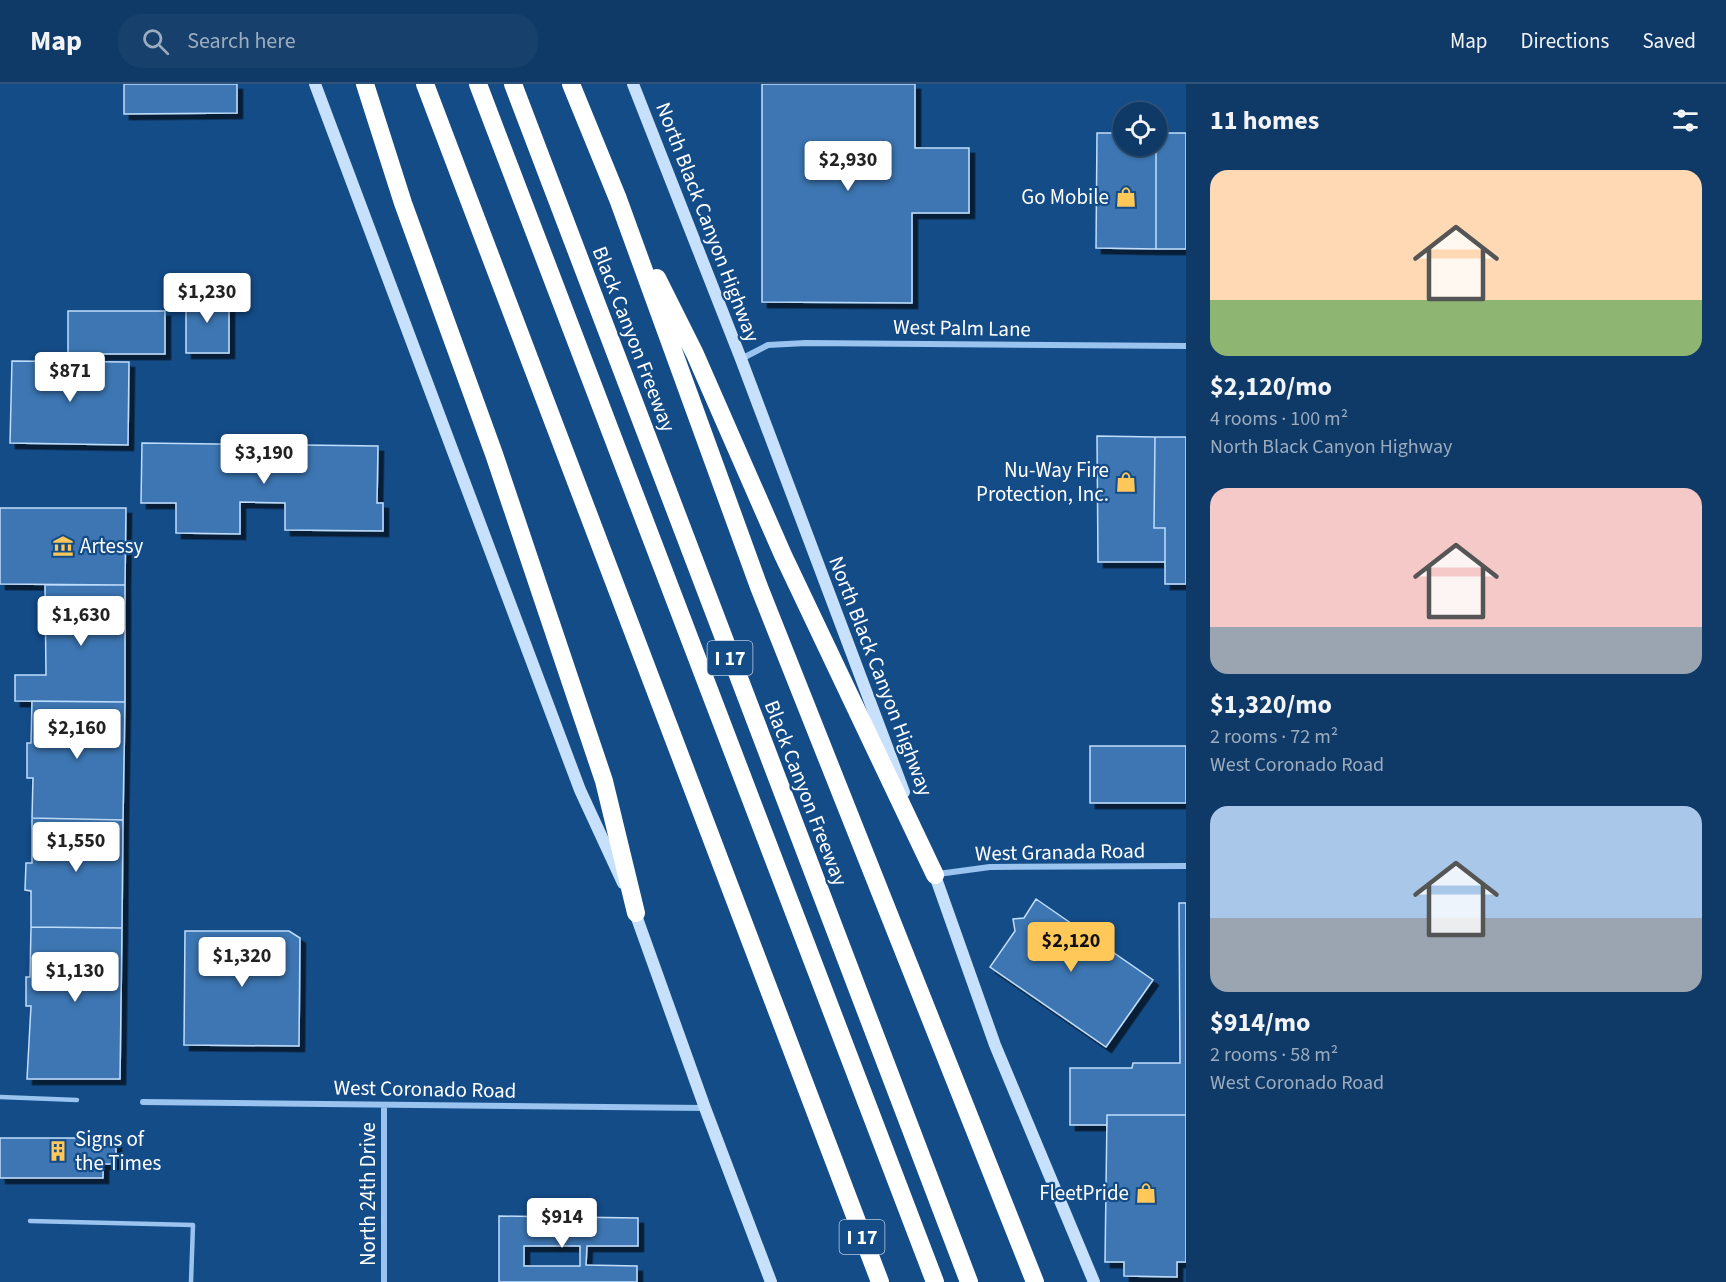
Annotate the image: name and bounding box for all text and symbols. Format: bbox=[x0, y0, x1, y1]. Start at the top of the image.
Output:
search box bbox=[118, 14, 538, 68]
text: Map bbox=[30, 21, 82, 61]
icon: search bbox=[139, 25, 172, 58]
text: Search here bbox=[187, 25, 296, 57]
text: Map bbox=[1450, 26, 1488, 56]
text: Directions bbox=[1521, 26, 1609, 56]
text: Saved bbox=[1642, 26, 1696, 56]
street label: North Black Canyon Highway bbox=[648, 98, 768, 346]
map controls bbox=[1113, 102, 1167, 156]
button: locate bbox=[1113, 102, 1167, 156]
text: 11 homes bbox=[1210, 102, 1319, 139]
icon: filters bbox=[1669, 104, 1702, 137]
pin: $2,930 bbox=[799, 141, 897, 192]
text: $2,930 bbox=[819, 146, 877, 174]
place label: Go Mobile bbox=[1021, 182, 1109, 212]
shop icon: Go Mobile bbox=[1114, 185, 1138, 209]
icon: home bbox=[1402, 209, 1510, 317]
street label: Black Canyon Freeway bbox=[585, 242, 683, 436]
pin: $1,230 bbox=[158, 273, 256, 324]
text: $1,230 bbox=[178, 278, 236, 306]
street label: West Palm Lane bbox=[893, 312, 1031, 344]
pin: $871 bbox=[34, 352, 106, 403]
text: $871 bbox=[49, 357, 91, 385]
text: $2,120/mo bbox=[1210, 368, 1332, 405]
text: 4 rooms · 100 m² bbox=[1210, 405, 1348, 433]
text: North Black Canyon Highway bbox=[1210, 433, 1452, 461]
pin: $3,190 bbox=[215, 434, 313, 485]
text: $3,190 bbox=[235, 439, 293, 467]
place label: Nu-Way Fire Protection, Inc. bbox=[976, 455, 1109, 509]
shop icon: Nu-Way Fire Protection, Inc. bbox=[1114, 470, 1138, 494]
icon: home bbox=[1402, 527, 1510, 635]
place label: Artessy bbox=[80, 531, 144, 561]
museum icon: Artessy bbox=[51, 534, 75, 558]
street label: North Black Canyon Highway bbox=[821, 552, 941, 800]
pin: $1,630 bbox=[32, 596, 130, 647]
text: $1,630 bbox=[52, 601, 110, 629]
road number: I 17 bbox=[708, 641, 752, 675]
text: $1,320/mo bbox=[1210, 686, 1332, 723]
street label: Black Canyon Freeway bbox=[757, 696, 855, 890]
pin: $2,160 bbox=[28, 709, 126, 760]
text: $2,160 bbox=[48, 714, 106, 742]
text: 2 rooms · 72 m² bbox=[1210, 723, 1338, 751]
text: West Coronado Road bbox=[1210, 751, 1384, 779]
pin: $1,550 bbox=[27, 822, 125, 873]
text: $1,550 bbox=[47, 827, 105, 855]
street label: West Granada Road bbox=[974, 836, 1146, 868]
icon: home bbox=[1402, 845, 1510, 953]
pin: $2,120 bbox=[1022, 922, 1120, 973]
text: $2,120 bbox=[1042, 927, 1100, 955]
pin: $1,320 bbox=[193, 937, 291, 988]
text: $1,320 bbox=[213, 942, 271, 970]
pin: $1,130 bbox=[26, 952, 124, 1003]
text: $1,130 bbox=[46, 957, 104, 985]
text: $914/mo bbox=[1210, 1004, 1310, 1041]
text: 2 rooms · 58 m² bbox=[1210, 1041, 1338, 1069]
text: West Coronado Road bbox=[1210, 1069, 1384, 1097]
street label: West Coronado Road bbox=[333, 1072, 517, 1106]
street label: North 24th Drive bbox=[353, 1122, 383, 1266]
place label: Signs of the Times bbox=[75, 1124, 161, 1178]
building icon: Signs of the Times bbox=[46, 1139, 70, 1163]
place label: FleetPride bbox=[1039, 1178, 1129, 1208]
shop icon: FleetPride bbox=[1134, 1181, 1158, 1205]
pin: $914 bbox=[526, 1198, 598, 1249]
text: $914 bbox=[541, 1203, 583, 1231]
road number: I 17 bbox=[840, 1220, 884, 1254]

